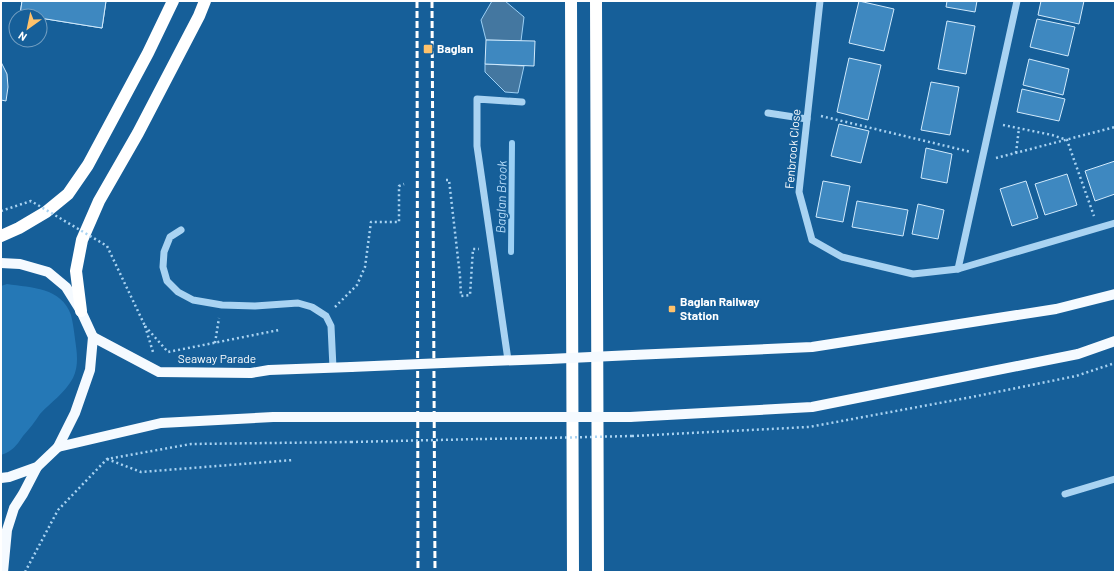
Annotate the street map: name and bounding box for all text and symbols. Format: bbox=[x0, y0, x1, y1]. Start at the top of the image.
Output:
north arrow bbox=[8, 8, 48, 48]
text: N bbox=[16, 29, 29, 44]
place label: Baglan bbox=[437, 41, 473, 55]
marker: Baglan bbox=[422, 43, 434, 55]
street label: Fenbrook Close bbox=[782, 108, 802, 190]
water label: Baglan Brook bbox=[492, 160, 510, 234]
place label: Baglan Railway Station bbox=[680, 294, 760, 322]
marker: Baglan Railway Station bbox=[667, 304, 677, 314]
street label: Seaway Parade bbox=[178, 351, 256, 365]

